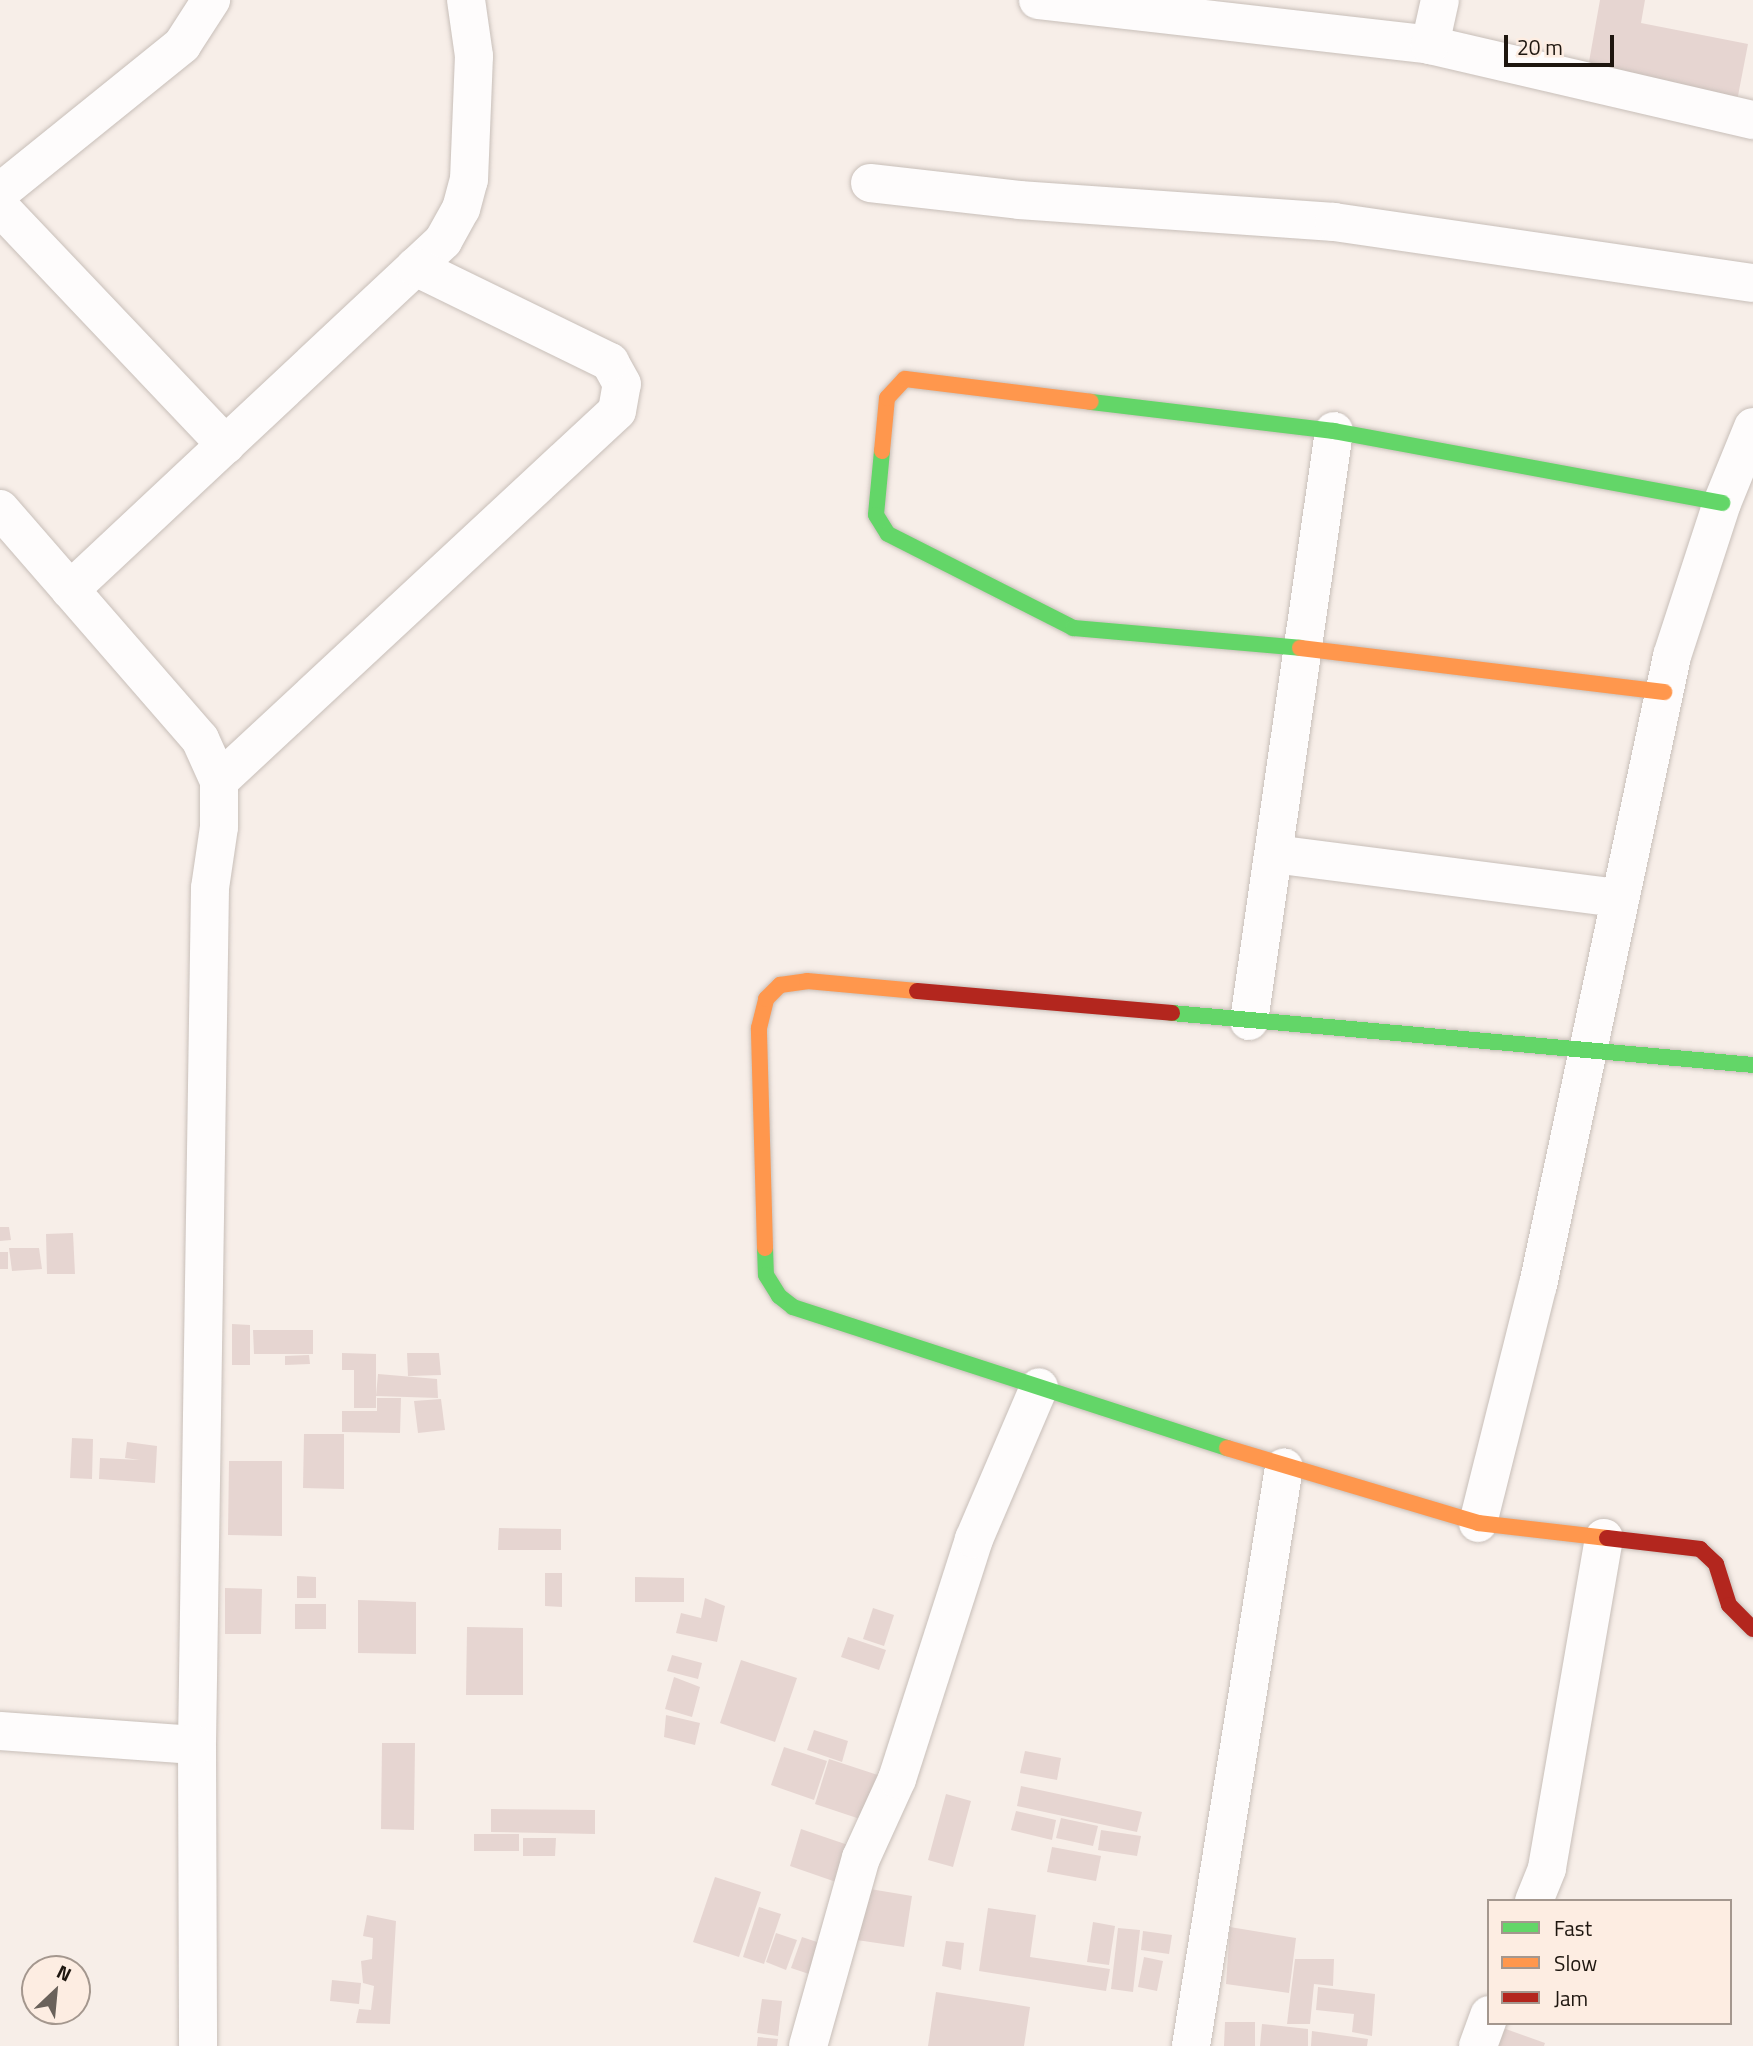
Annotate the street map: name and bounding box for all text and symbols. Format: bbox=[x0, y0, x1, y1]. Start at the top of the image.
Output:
scale bar bbox=[1508, 21, 1618, 65]
text: 20 m bbox=[1517, 31, 1563, 63]
legend bbox=[1487, 1899, 1732, 2025]
text: Fast bbox=[1554, 1912, 1592, 1944]
text: Slow bbox=[1554, 1947, 1597, 1979]
north arrow bbox=[21, 1955, 91, 2025]
text: N bbox=[52, 1957, 77, 1988]
text: Jam bbox=[1554, 1982, 1588, 2014]

